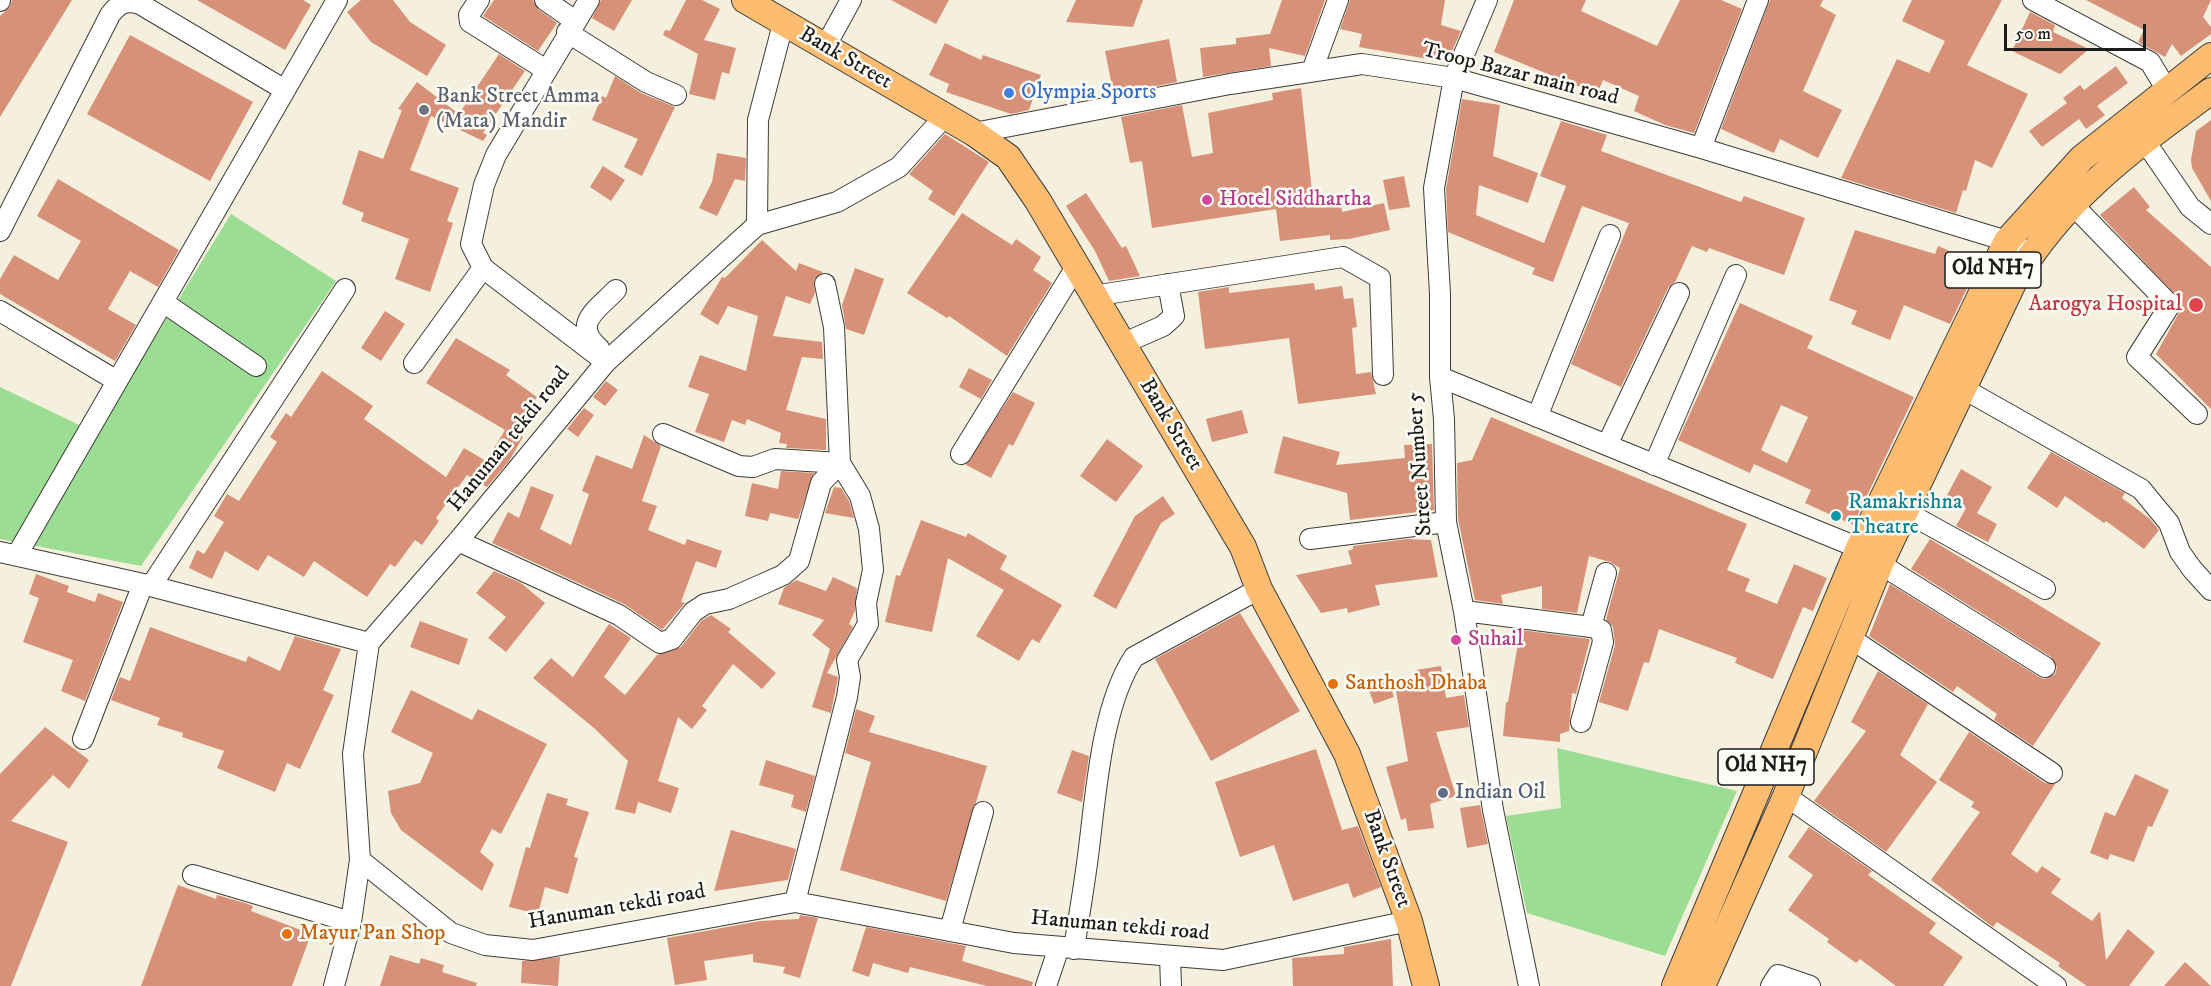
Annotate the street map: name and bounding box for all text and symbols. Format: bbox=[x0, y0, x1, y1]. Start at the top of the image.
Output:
scale bar bbox=[2007, 12, 2150, 50]
street label: Bank Street bbox=[794, 22, 896, 96]
text: 50 m bbox=[2015, 23, 2051, 45]
street label: Troop Bazar main road bbox=[1419, 38, 1621, 112]
place label: Olympia Sports bbox=[1021, 80, 1156, 106]
place label: Bank Street Amma (Mata) Mandir bbox=[436, 84, 600, 136]
marker: Olympia Sports bbox=[1002, 86, 1016, 100]
marker: Bank Street Amma (Mata) Mandir bbox=[417, 103, 431, 117]
place label: Hotel Siddhartha bbox=[1219, 187, 1371, 213]
marker: Hotel Siddhartha bbox=[1200, 193, 1214, 207]
road number: Old NH7 bbox=[1945, 252, 2041, 288]
place label: Aarogya Hospital bbox=[2028, 292, 2182, 318]
marker: Aarogya Hospital bbox=[2187, 296, 2205, 314]
street label: Hanuman tekdi road bbox=[443, 362, 577, 518]
street label: Bank Street bbox=[1132, 374, 1208, 476]
street label: Street Number 5 bbox=[1403, 391, 1439, 537]
place label: Ramakrishna Theatre bbox=[1848, 490, 1962, 542]
marker: Ramakrishna Theatre bbox=[1829, 509, 1843, 523]
place label: Suhail bbox=[1468, 627, 1523, 653]
marker: Suhail bbox=[1449, 633, 1463, 647]
place label: Santhosh Dhaba bbox=[1345, 671, 1487, 697]
marker: Santhosh Dhaba bbox=[1326, 677, 1340, 691]
road number: Old NH7 bbox=[1718, 749, 1814, 785]
place label: Indian Oil bbox=[1455, 780, 1546, 806]
marker: Indian Oil bbox=[1436, 786, 1450, 800]
street label: Bank Street bbox=[1356, 806, 1416, 912]
street label: Hanuman tekdi road bbox=[526, 879, 708, 937]
street label: Hanuman tekdi road bbox=[1030, 906, 1210, 948]
place label: Mayur Pan Shop bbox=[299, 921, 445, 947]
marker: Mayur Pan Shop bbox=[280, 927, 294, 941]

